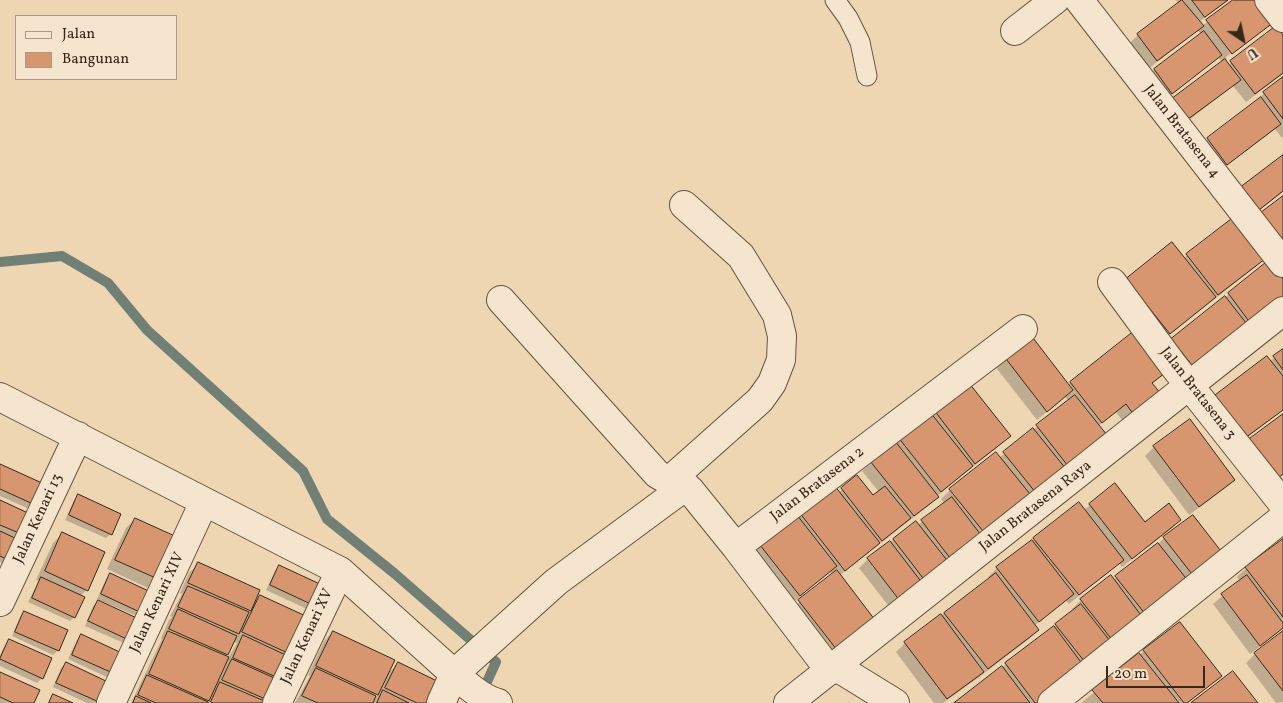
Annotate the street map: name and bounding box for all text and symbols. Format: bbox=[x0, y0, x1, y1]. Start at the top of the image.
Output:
legend bbox=[15, 15, 178, 80]
north arrow bbox=[1218, 15, 1268, 65]
text: Jalan bbox=[62, 24, 95, 45]
text: U bbox=[1242, 42, 1261, 63]
text: Bangunan bbox=[62, 49, 129, 70]
street label: Jalan Bratasena 4 bbox=[1139, 82, 1223, 182]
street label: Jalan Bratasena 3 bbox=[1155, 344, 1239, 444]
street label: Jalan Bratasena 2 bbox=[767, 444, 869, 526]
street label: Jalan Bratasena Raya bbox=[976, 458, 1096, 556]
street label: Jalan Kenari 13 bbox=[10, 471, 68, 567]
street label: Jalan Kenari XIV bbox=[127, 550, 189, 656]
street label: Jalan Kenari XV bbox=[278, 586, 338, 688]
scale bar bbox=[1108, 656, 1207, 688]
text: 20 m bbox=[1114, 664, 1147, 685]

